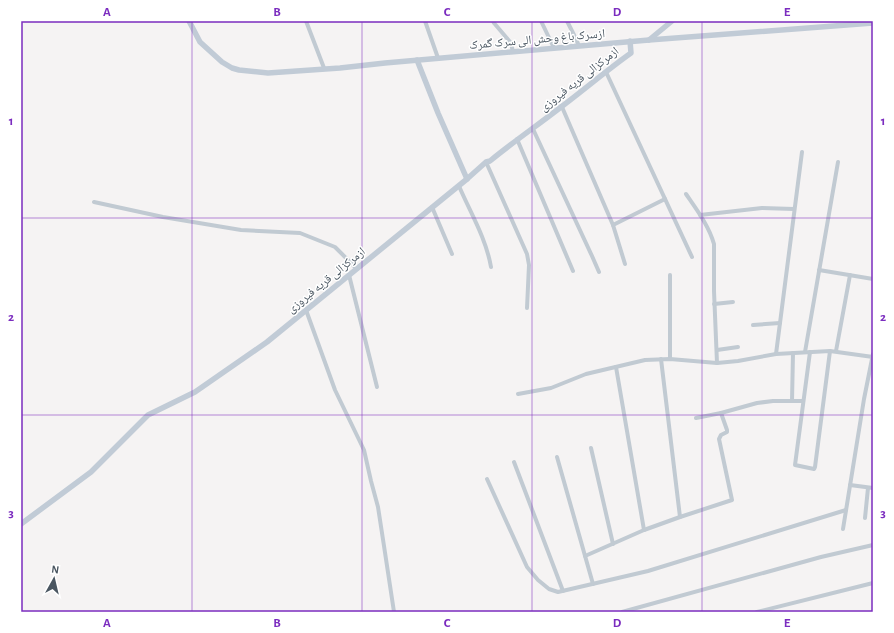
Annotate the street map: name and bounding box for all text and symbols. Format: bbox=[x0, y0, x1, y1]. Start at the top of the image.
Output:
text: A bbox=[103, 6, 111, 19]
text: B bbox=[273, 6, 281, 19]
text: C bbox=[444, 6, 451, 19]
text: D bbox=[613, 6, 622, 19]
text: E bbox=[784, 6, 791, 19]
street label: ازسرک باغ وحش الی سرک گمرک bbox=[469, 27, 606, 53]
street label: ازمرکزالی قریه فیروزی bbox=[537, 44, 622, 114]
text: 1 bbox=[9, 115, 13, 128]
text: 1 bbox=[881, 115, 885, 128]
street label: ازمرکزالی قریه فیروزی bbox=[285, 245, 368, 316]
text: 2 bbox=[8, 311, 14, 324]
text: 2 bbox=[880, 311, 886, 324]
text: 3 bbox=[8, 507, 14, 520]
text: 3 bbox=[880, 507, 886, 520]
north arrow bbox=[34, 559, 74, 599]
text: N bbox=[51, 564, 60, 576]
text: A bbox=[103, 617, 111, 630]
text: B bbox=[273, 617, 281, 630]
text: C bbox=[444, 617, 451, 630]
text: D bbox=[613, 617, 622, 630]
text: E bbox=[784, 617, 791, 630]

